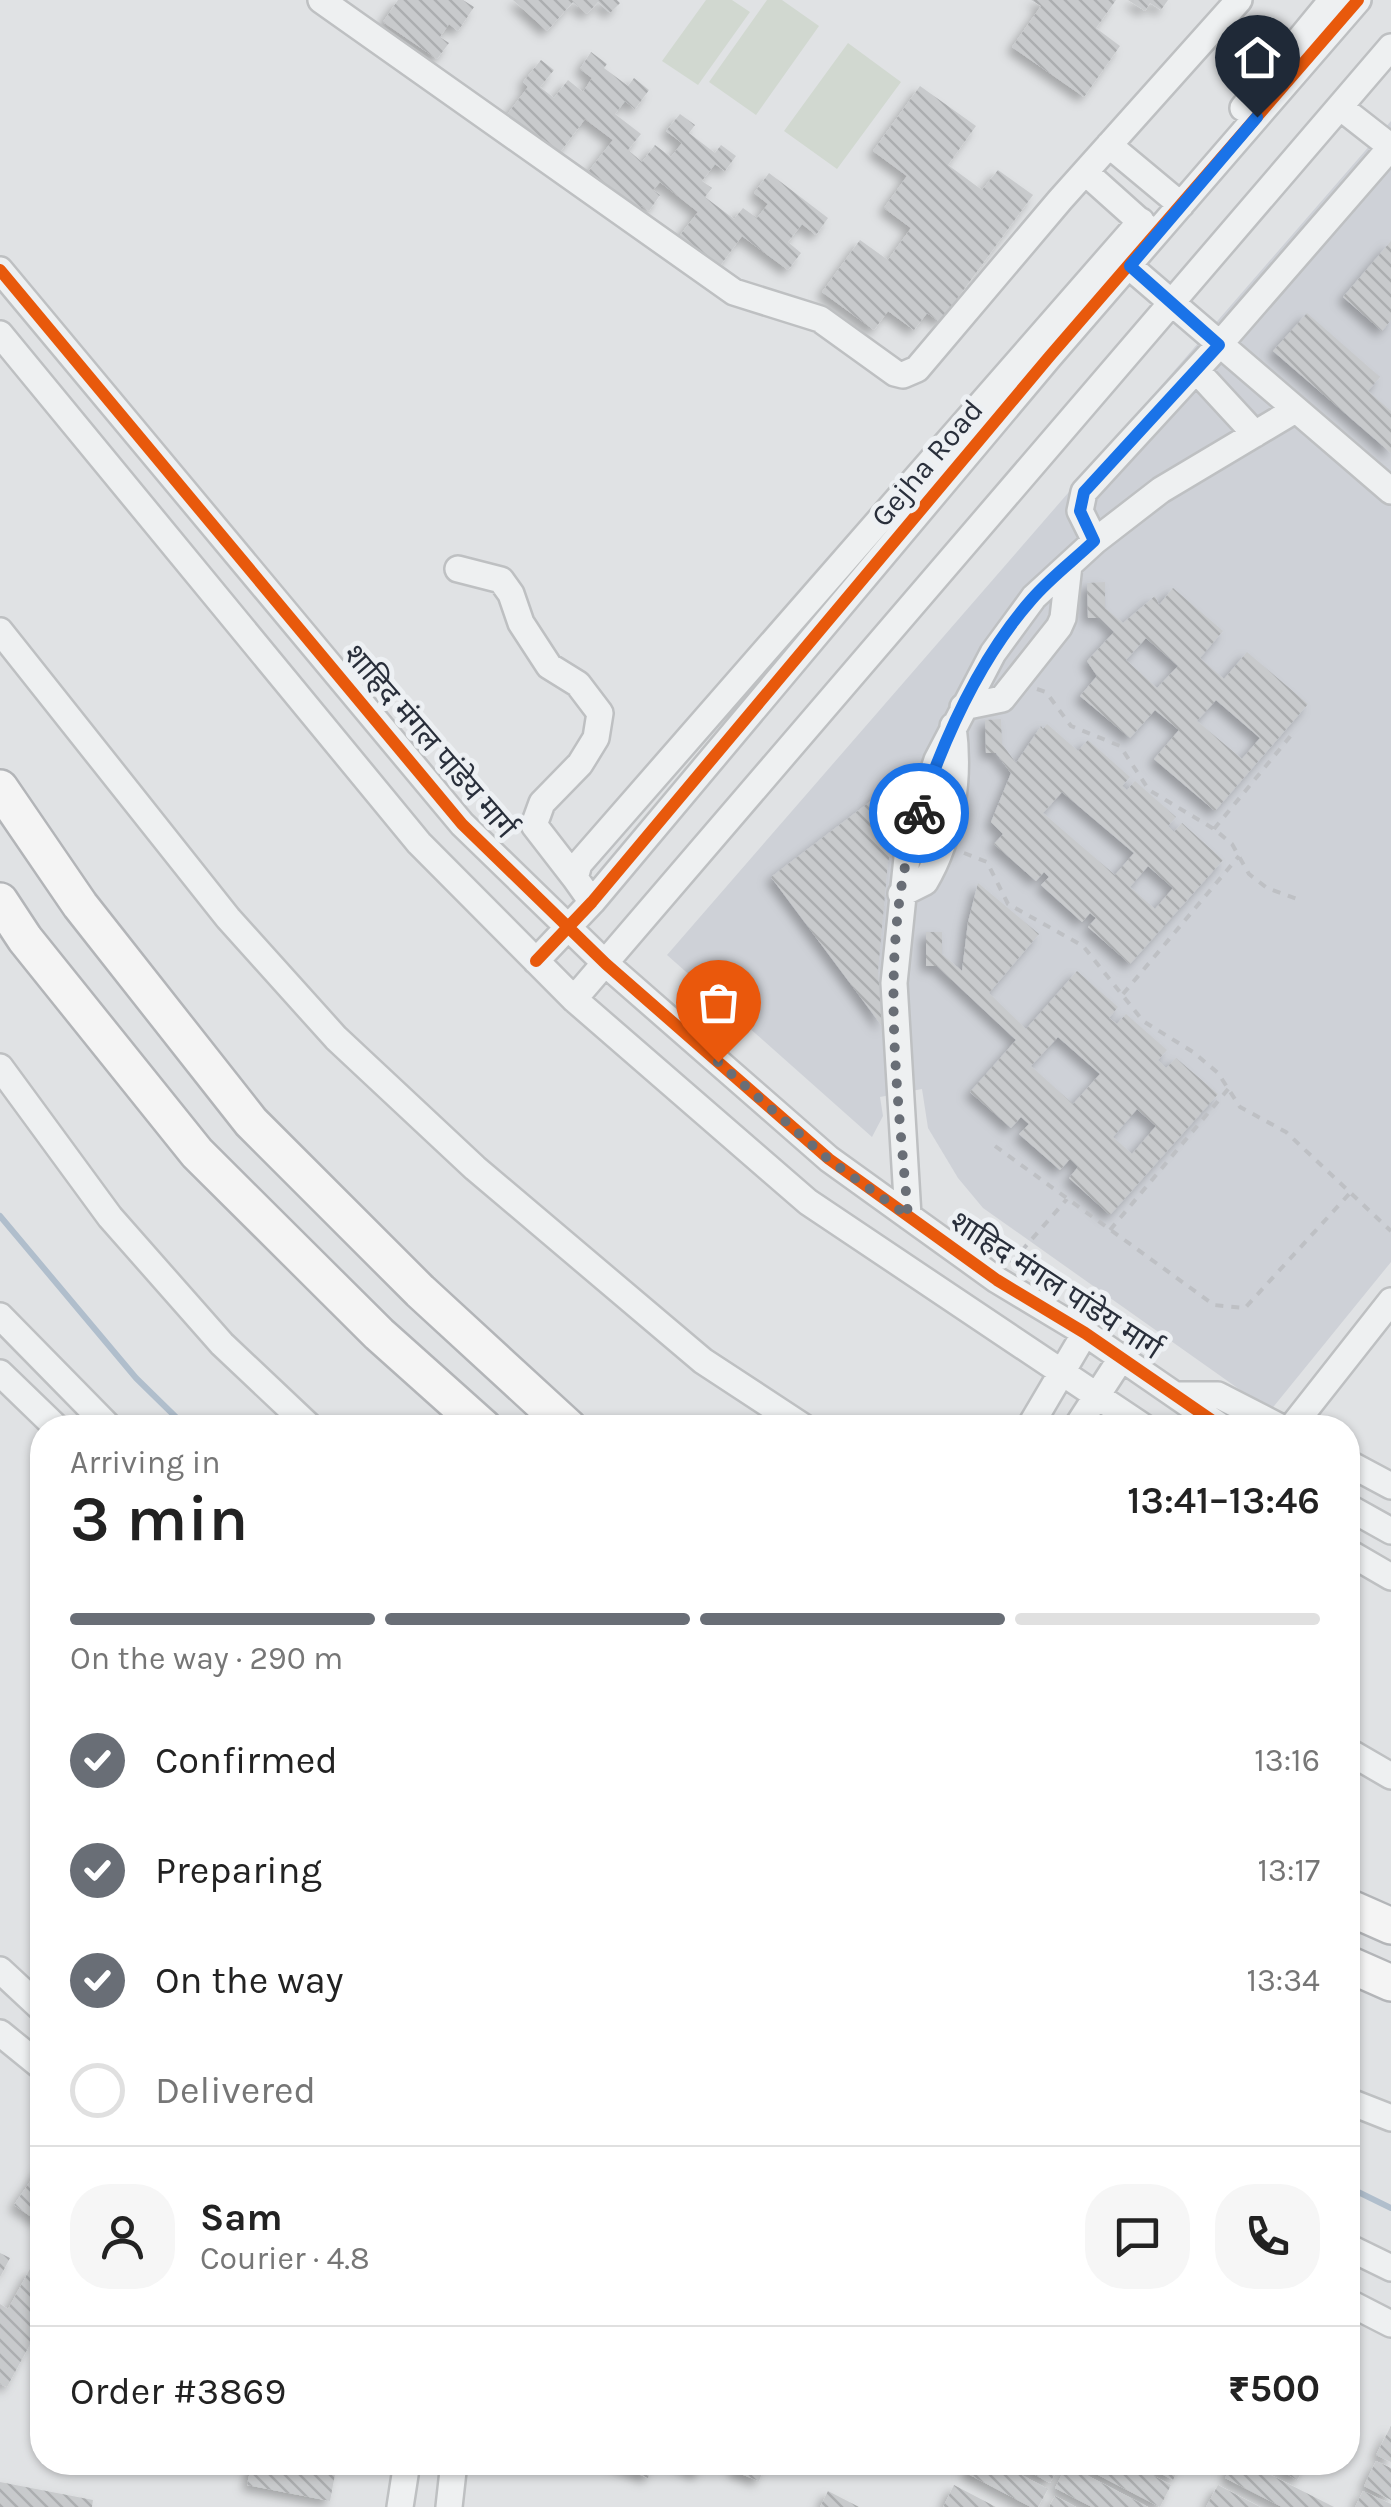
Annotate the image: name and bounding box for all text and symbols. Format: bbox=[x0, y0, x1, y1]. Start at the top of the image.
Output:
pin bbox=[1215, 15, 1300, 118]
icon: home bbox=[1230, 30, 1285, 85]
street label: Gejha Road bbox=[863, 392, 991, 534]
street label: शाहिद मंगल पांडेय मार्ग bbox=[336, 637, 525, 846]
courier bbox=[869, 763, 969, 863]
icon: bike bbox=[892, 786, 947, 841]
pin bbox=[676, 960, 761, 1063]
icon: bag bbox=[691, 975, 746, 1030]
street label: शाहिद मंगल पांडेय मार्ग bbox=[943, 1203, 1170, 1367]
text: Arriving in bbox=[70, 1444, 221, 1481]
text: 13:41–13:46 bbox=[1127, 1478, 1320, 1523]
text: 3 min bbox=[70, 1480, 248, 1556]
text: On the way · 290 m bbox=[70, 1640, 343, 1677]
icon: check bbox=[70, 1733, 125, 1788]
text: Confirmed bbox=[155, 1738, 338, 1783]
text: 13:16 bbox=[1254, 1742, 1320, 1779]
icon: check bbox=[70, 1843, 125, 1898]
text: Preparing bbox=[155, 1848, 322, 1893]
text: 13:17 bbox=[1258, 1852, 1320, 1889]
icon: check bbox=[70, 1953, 125, 2008]
text: On the way bbox=[155, 1958, 343, 2003]
text: 13:34 bbox=[1246, 1962, 1320, 1999]
text: Delivered bbox=[155, 2068, 316, 2113]
button: person bbox=[70, 2184, 175, 2289]
button: chat bbox=[1085, 2184, 1190, 2289]
button: phone bbox=[1215, 2184, 1320, 2289]
text: Sam bbox=[200, 2195, 283, 2240]
text: Courier · 4.8 bbox=[200, 2240, 370, 2277]
text: ₹500 bbox=[1228, 2366, 1320, 2411]
text: Order #3869 bbox=[70, 2369, 286, 2414]

